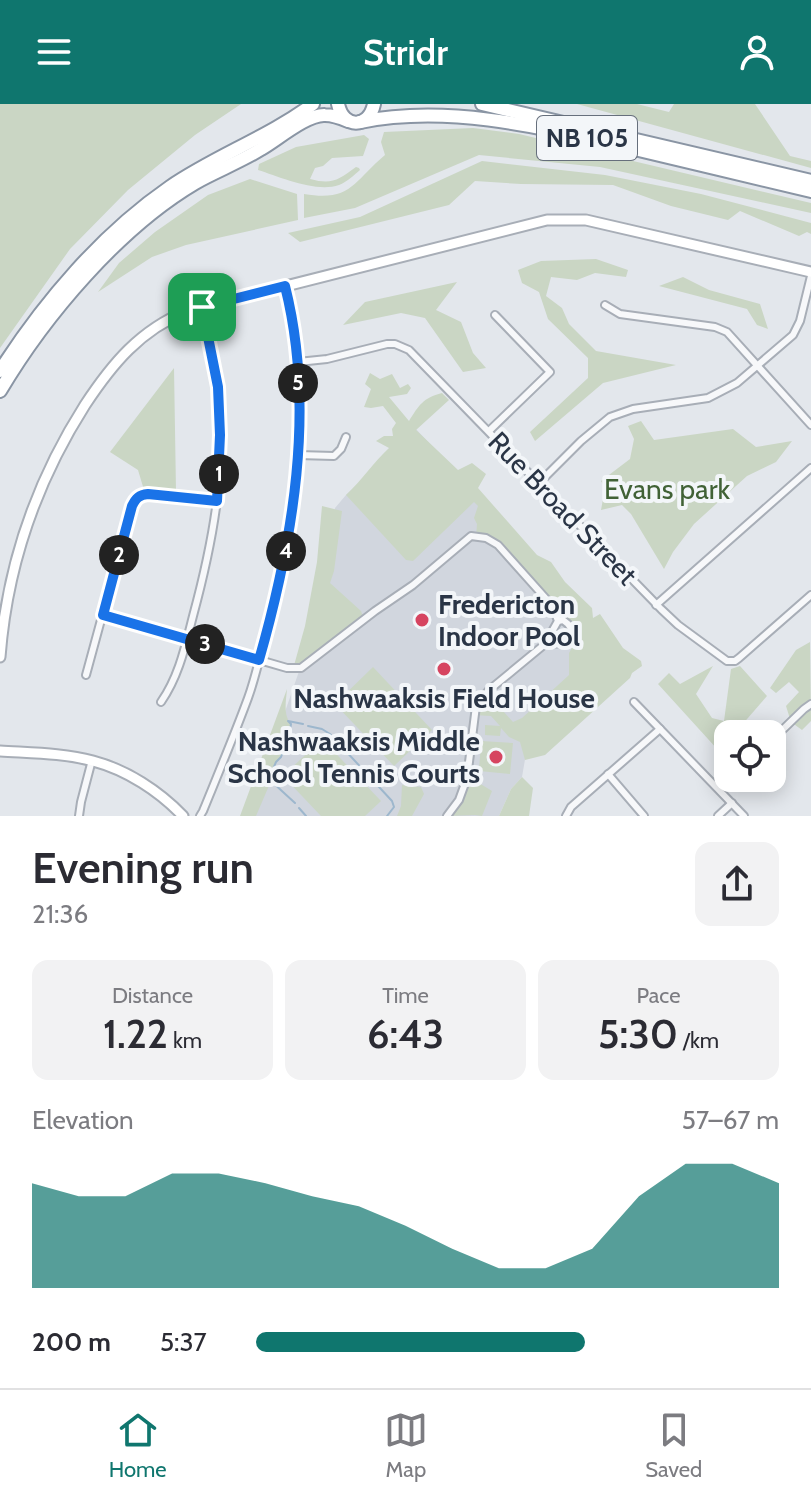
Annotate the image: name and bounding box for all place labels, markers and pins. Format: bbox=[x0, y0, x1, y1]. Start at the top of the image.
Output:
pin bbox=[168, 273, 236, 341]
pin: 5 bbox=[278, 363, 318, 403]
pin: 1 bbox=[199, 454, 239, 494]
pin: 4 bbox=[266, 531, 306, 571]
pin: 2 bbox=[99, 535, 139, 575]
place label: Fredericton Indoor Pool bbox=[438, 587, 580, 653]
marker: Fredericton Indoor Pool bbox=[413, 611, 431, 629]
pin: 3 bbox=[185, 624, 225, 664]
marker: Nashwaaksis Field House bbox=[435, 660, 453, 678]
place label: Nashwaaksis Field House bbox=[293, 681, 595, 715]
place label: Nashwaaksis Middle School Tennis Courts bbox=[227, 724, 480, 790]
marker: Nashwaaksis Middle School Tennis Courts bbox=[487, 748, 505, 766]

